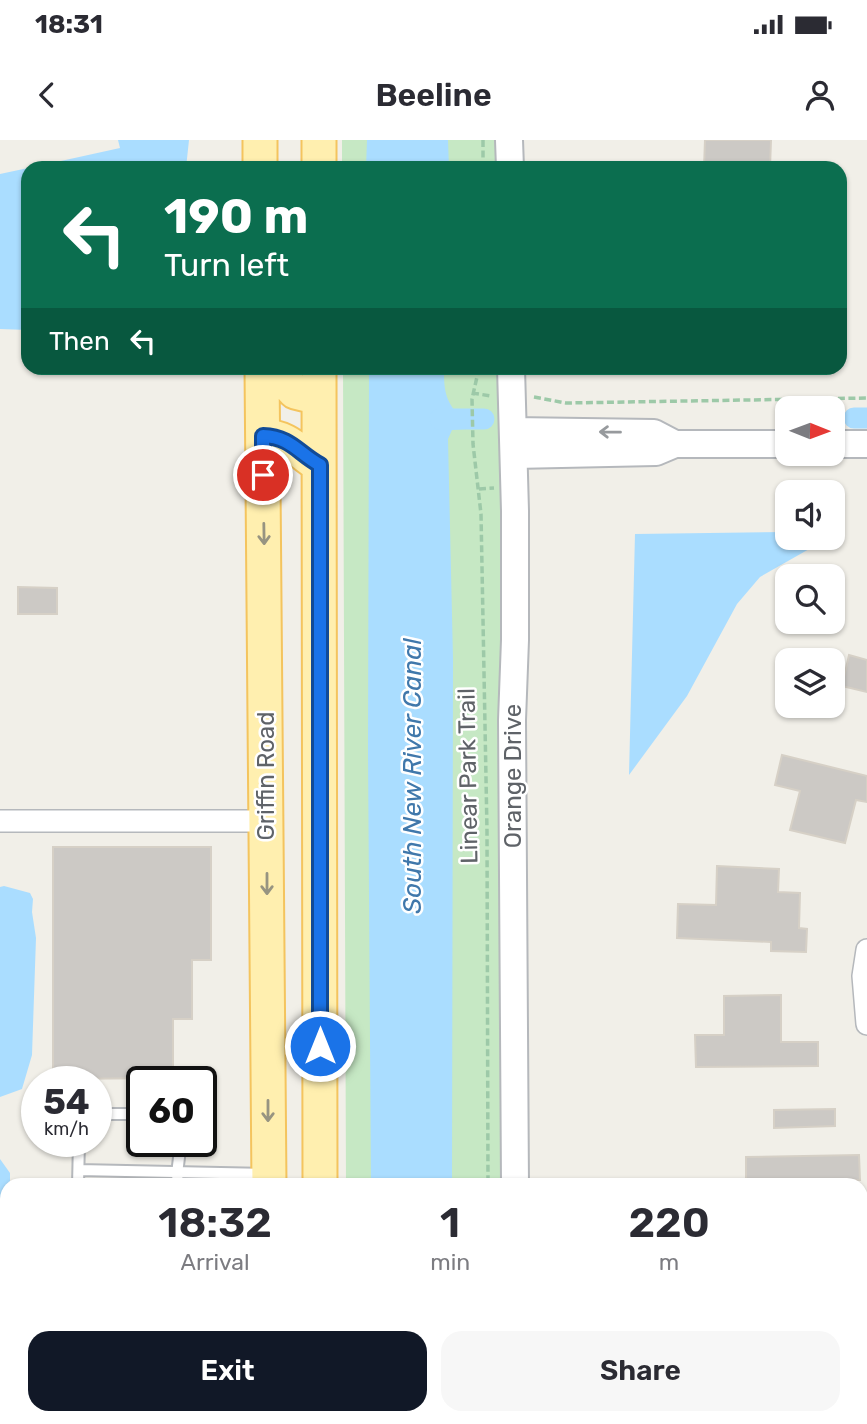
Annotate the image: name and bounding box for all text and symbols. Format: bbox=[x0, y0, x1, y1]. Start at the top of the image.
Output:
text: 18:31 bbox=[35, 9, 103, 40]
icon: back bbox=[28, 76, 66, 114]
text: Beeline bbox=[375, 76, 492, 114]
icon: person bbox=[801, 76, 839, 114]
text: 190 m bbox=[164, 187, 308, 245]
icon: left bbox=[49, 189, 140, 280]
text: Turn left bbox=[164, 246, 289, 284]
icon: left bbox=[124, 322, 162, 360]
text: Then bbox=[49, 326, 110, 357]
north arrow bbox=[775, 396, 845, 466]
map controls bbox=[775, 396, 845, 718]
one-way arrow bbox=[598, 425, 621, 439]
pin bbox=[233, 445, 293, 505]
icon: arrive bbox=[244, 456, 282, 494]
button: sound bbox=[775, 480, 845, 550]
one-way arrow bbox=[257, 522, 271, 545]
button: search bbox=[775, 564, 845, 634]
water label: South New River Canal bbox=[397, 638, 428, 914]
button: layers bbox=[775, 648, 845, 718]
street label: Linear Park Trail bbox=[452, 688, 484, 864]
street label: Orange Drive bbox=[499, 704, 527, 848]
street label: Griffin Road bbox=[252, 711, 280, 841]
one-way arrow bbox=[260, 872, 274, 895]
position arrow bbox=[283, 1009, 357, 1083]
speed limit sign: 60 bbox=[126, 1066, 217, 1157]
text: 54 bbox=[43, 1081, 90, 1123]
one-way arrow bbox=[261, 1099, 275, 1122]
text: km/h bbox=[44, 1118, 89, 1140]
text: 18:32 bbox=[158, 1198, 272, 1248]
text: 1 bbox=[440, 1198, 460, 1248]
text: 220 bbox=[628, 1198, 710, 1248]
text: Arrival bbox=[181, 1248, 250, 1276]
text: min bbox=[430, 1248, 470, 1276]
text: m bbox=[659, 1248, 679, 1276]
button: Exit bbox=[28, 1331, 427, 1411]
button: Share bbox=[441, 1331, 840, 1411]

